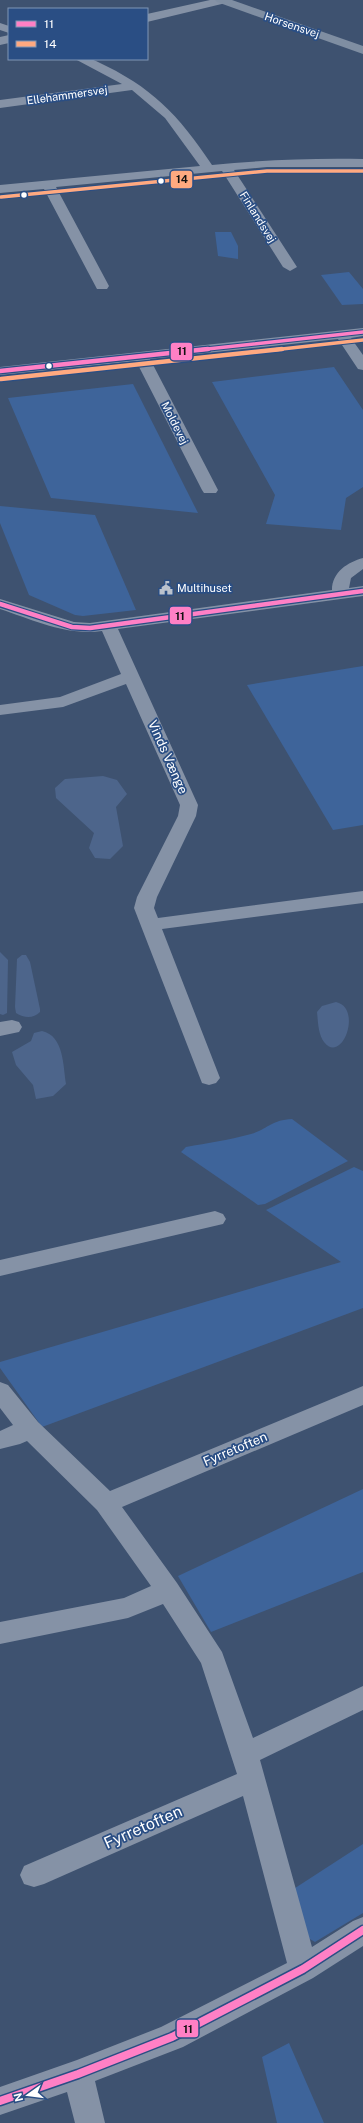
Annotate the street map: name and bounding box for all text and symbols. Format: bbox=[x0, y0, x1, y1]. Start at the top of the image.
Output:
legend bbox=[8, 8, 148, 60]
street label: Horsensvej bbox=[263, 10, 321, 40]
text: 11 bbox=[44, 17, 54, 31]
text: 14 bbox=[44, 37, 57, 51]
street label: Ellehammersvej bbox=[26, 83, 108, 107]
line badge: 14 bbox=[170, 170, 193, 189]
text: 14 bbox=[176, 173, 188, 185]
unlabelled marker bbox=[156, 176, 166, 186]
street label: Finlandsvej bbox=[238, 189, 279, 245]
unlabelled marker bbox=[19, 190, 29, 200]
line badge: 11 bbox=[170, 342, 193, 361]
text: 11 bbox=[177, 345, 187, 357]
unlabelled marker bbox=[44, 361, 54, 371]
street label: Moldevej bbox=[159, 400, 191, 446]
public building icon: Multihuset bbox=[158, 580, 174, 596]
place label: Multihuset bbox=[177, 582, 232, 594]
line badge: 11 bbox=[169, 606, 192, 625]
text: 11 bbox=[175, 610, 185, 622]
street label: Vinds Vænge bbox=[145, 718, 191, 796]
street label: Fyrretoften bbox=[201, 1429, 269, 1469]
street label: Fyrretoften bbox=[101, 1801, 185, 1853]
line badge: 11 bbox=[176, 2019, 199, 2038]
text: 11 bbox=[183, 2023, 193, 2035]
north arrow bbox=[8, 2075, 48, 2115]
text: N bbox=[11, 2092, 25, 2103]

